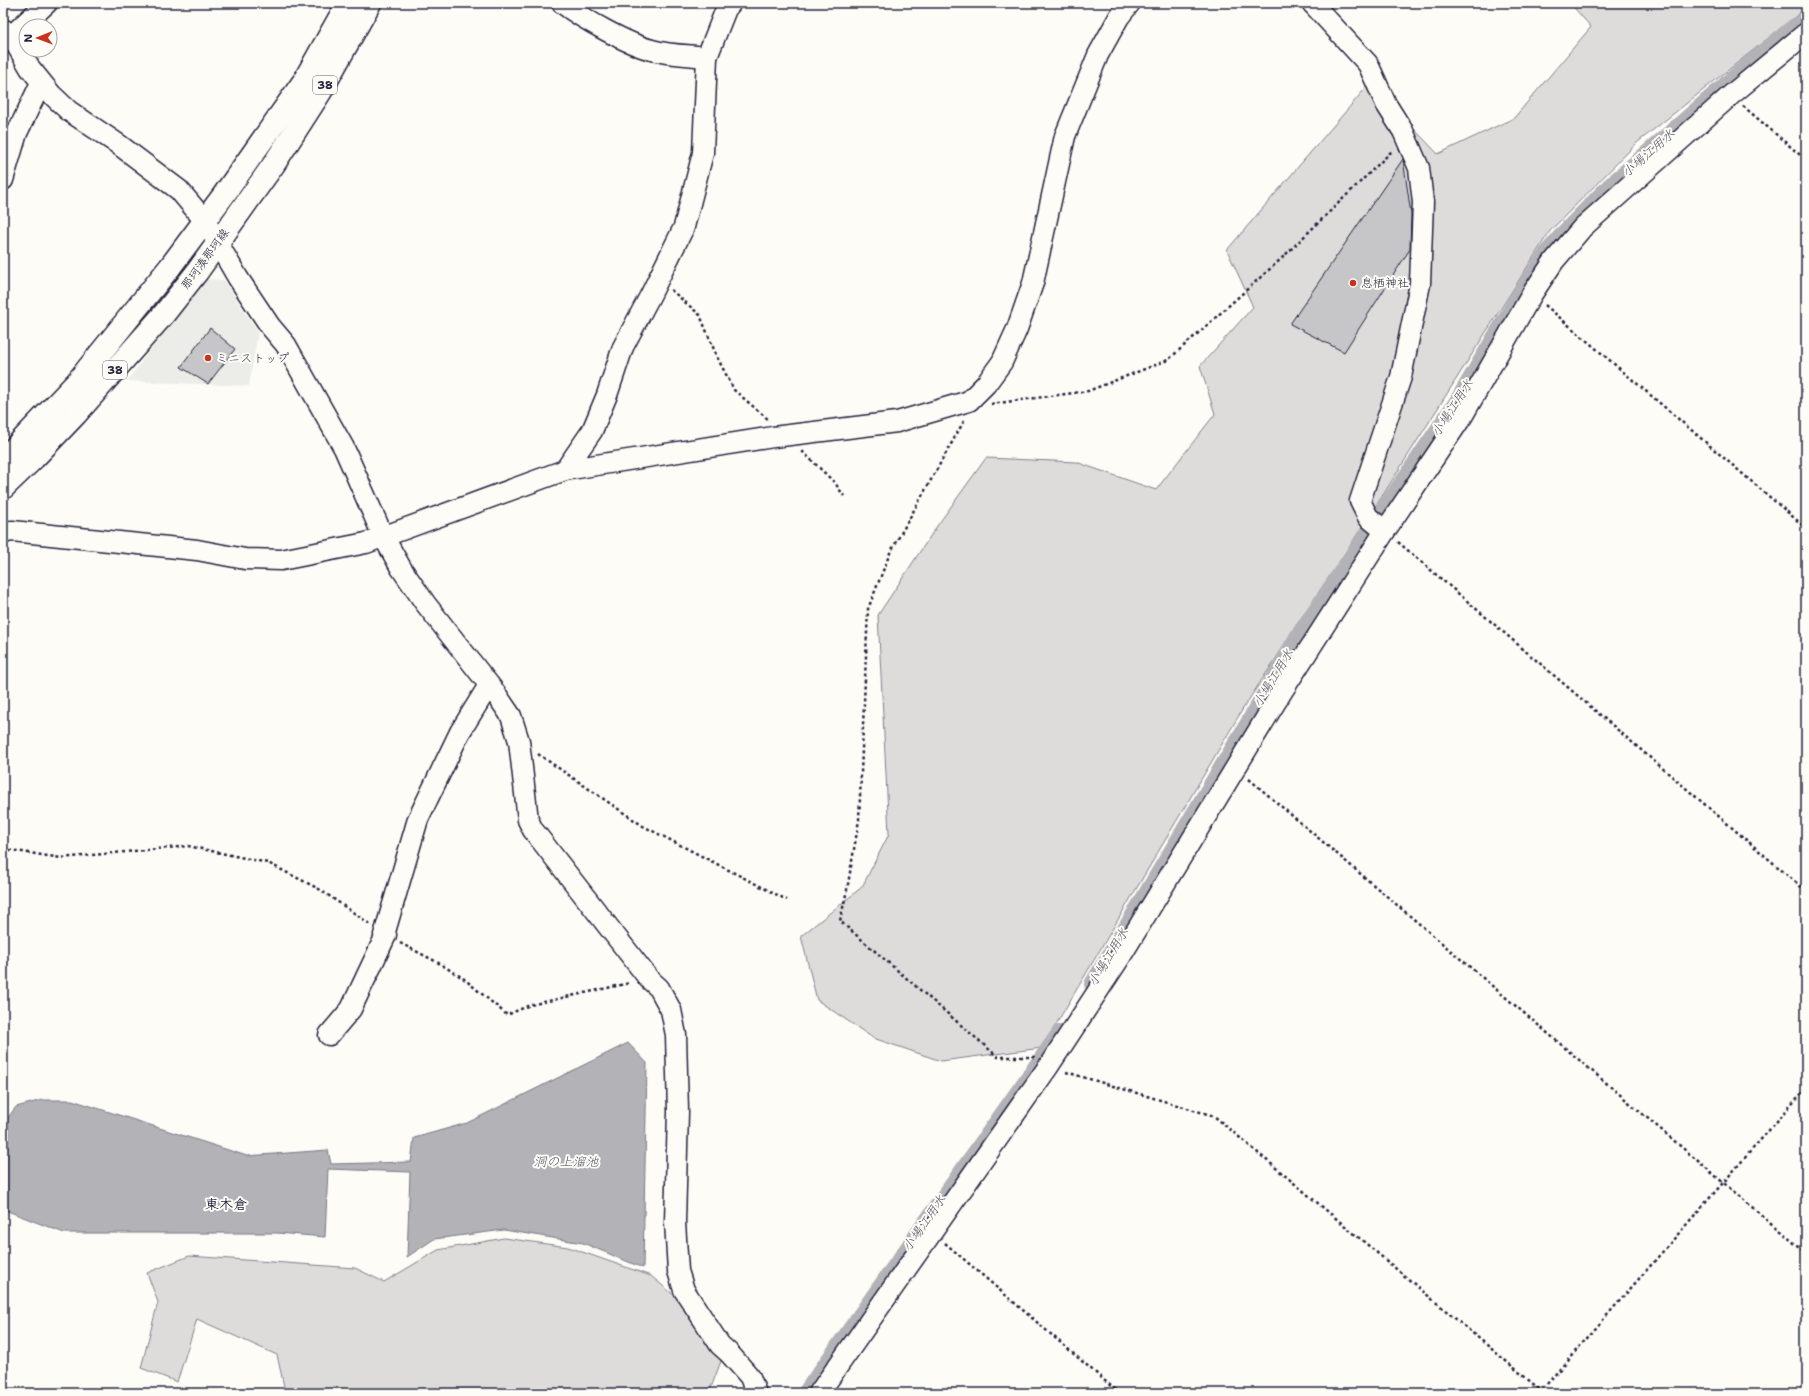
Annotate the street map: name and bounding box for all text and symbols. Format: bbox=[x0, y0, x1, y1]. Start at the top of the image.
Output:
north arrow bbox=[18, 18, 58, 58]
text: N bbox=[21, 33, 36, 43]
road number: 38 bbox=[313, 76, 337, 94]
water label: 小場江用水 bbox=[1618, 125, 1678, 181]
street label: 那珂湊那珂線 bbox=[177, 225, 233, 293]
place label: 息栖神社 bbox=[1361, 275, 1409, 291]
marker: 息栖神社 bbox=[1348, 278, 1358, 288]
place label: ミニストップ bbox=[216, 350, 289, 366]
marker: ミニストップ bbox=[203, 353, 213, 363]
road number: 38 bbox=[103, 361, 127, 379]
water label: 小場江用水 bbox=[1427, 376, 1477, 440]
water label: 小場江用水 bbox=[1249, 646, 1297, 710]
water label: 小場江用水 bbox=[1084, 925, 1132, 989]
water label: 洞の上溜池 bbox=[533, 1153, 599, 1170]
water label: 小場江用水 bbox=[898, 1191, 950, 1255]
district label: 東木倉 bbox=[205, 1195, 247, 1213]

